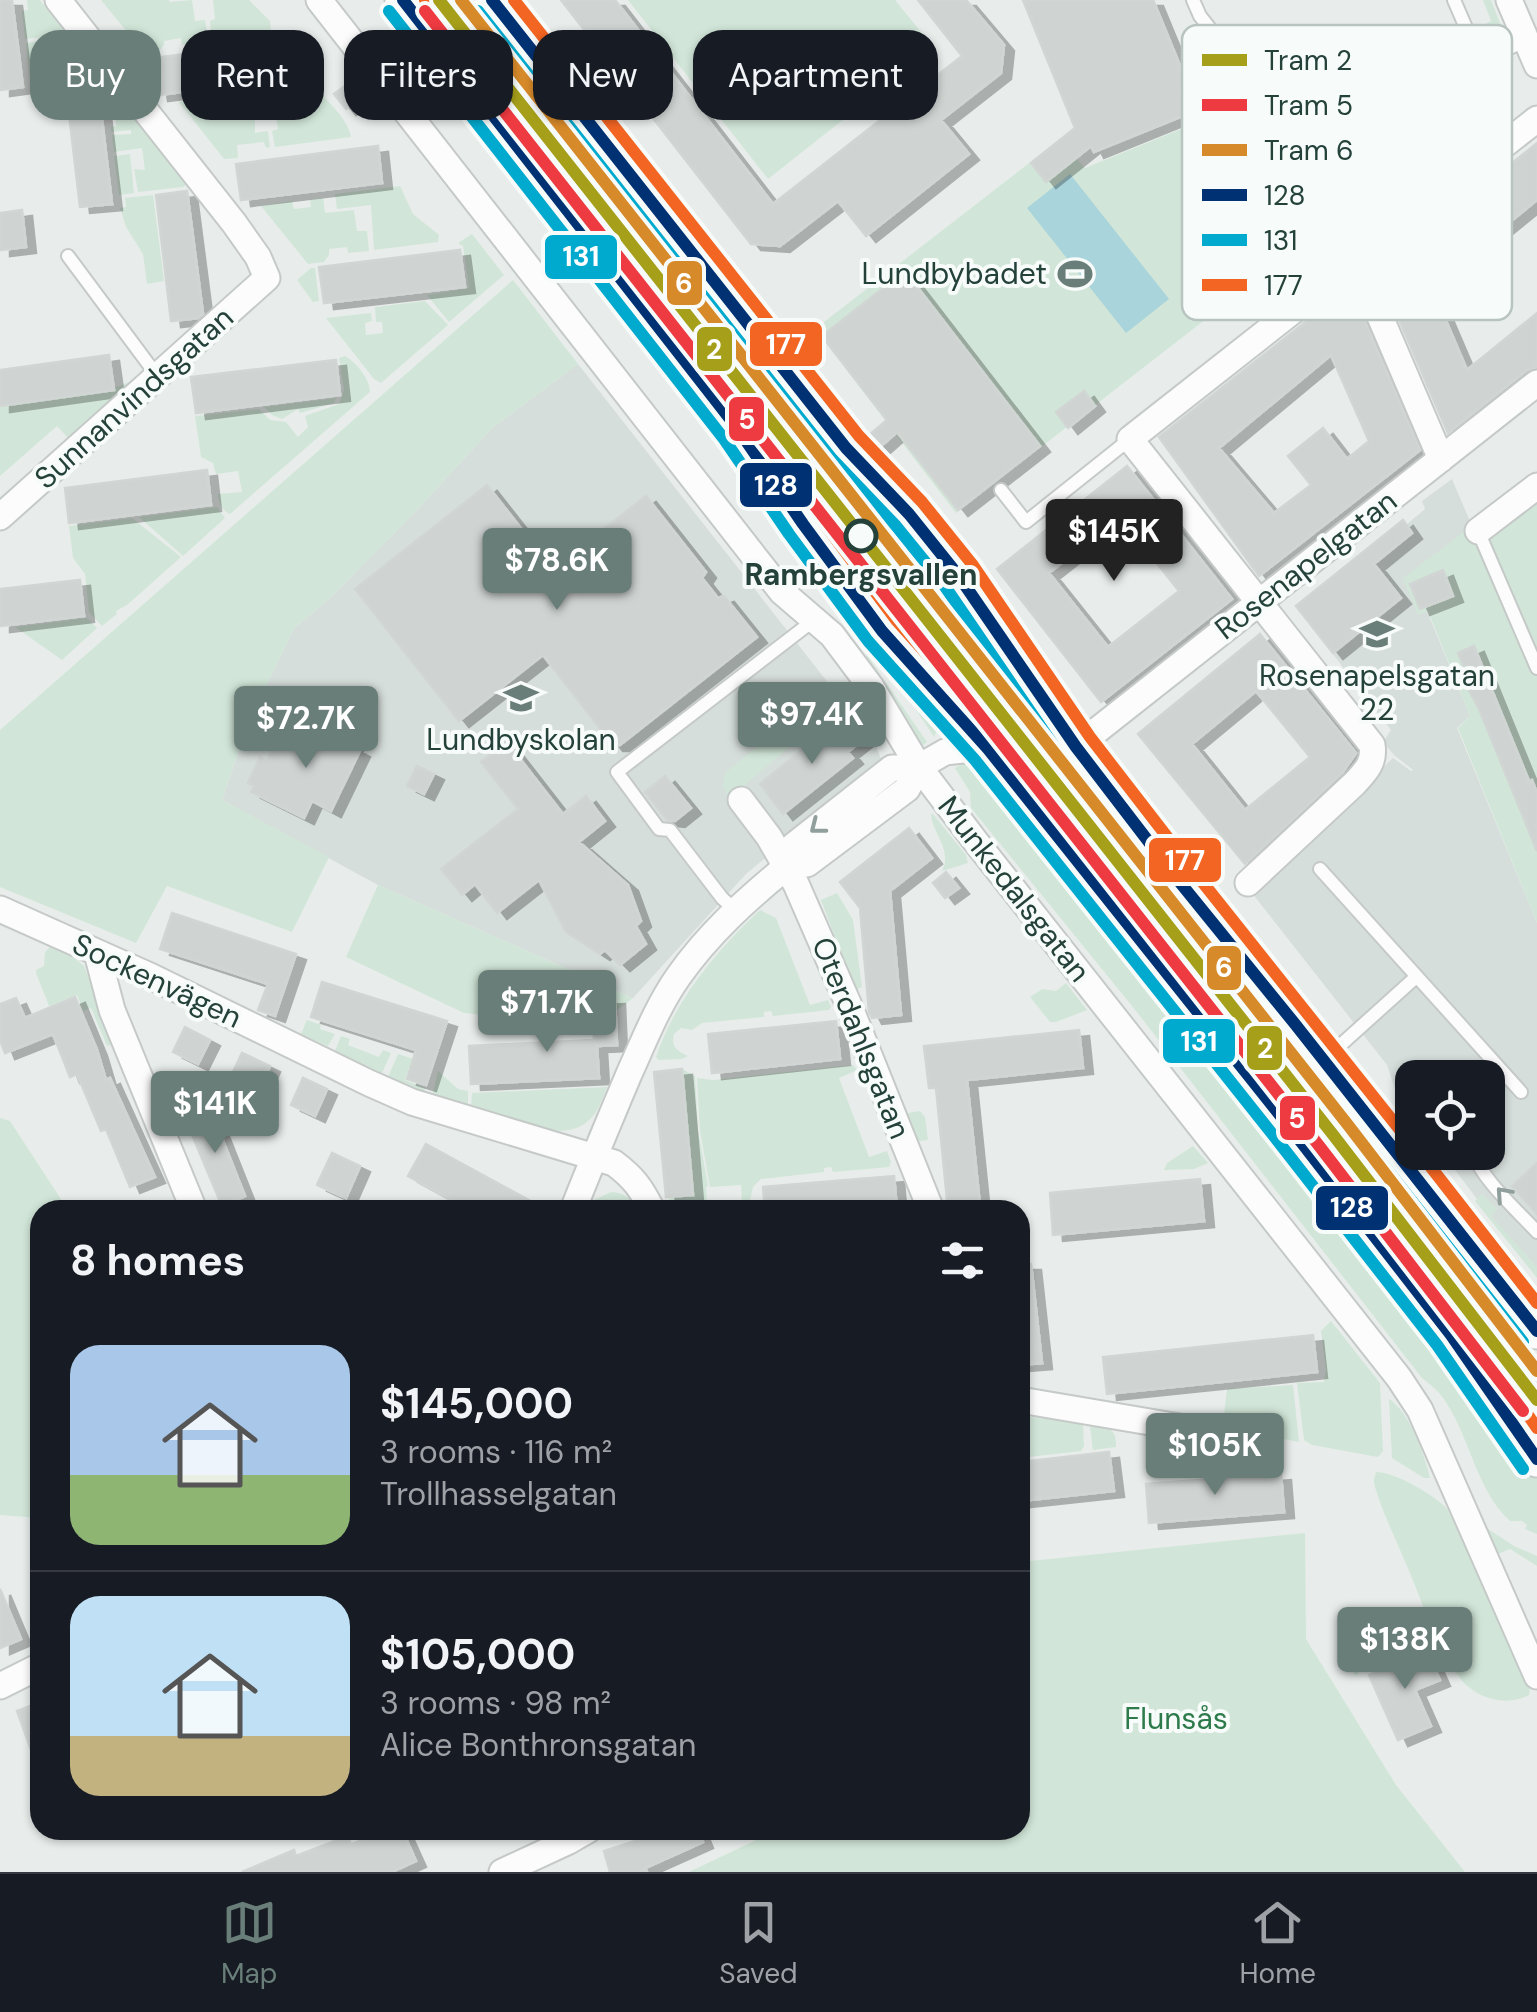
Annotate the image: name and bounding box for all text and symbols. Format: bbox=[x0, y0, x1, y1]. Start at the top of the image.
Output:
legend bbox=[1182, 25, 1512, 320]
chip: Buy bbox=[30, 30, 161, 120]
chip: Rent bbox=[181, 30, 324, 120]
chip: Filters bbox=[344, 30, 513, 120]
chip: New bbox=[533, 30, 673, 120]
chip: Apartment bbox=[693, 30, 938, 120]
text: Tram 2 bbox=[1264, 42, 1352, 79]
text: Tram 5 bbox=[1264, 87, 1353, 124]
text: Tram 6 bbox=[1264, 132, 1354, 169]
text: 128 bbox=[1264, 177, 1305, 214]
text: 131 bbox=[1264, 222, 1298, 259]
line badge: 131 bbox=[543, 233, 619, 281]
text: 131 bbox=[562, 238, 600, 275]
place label: Lundbybadet bbox=[862, 254, 1047, 293]
sports icon: Lundbybadet bbox=[1056, 255, 1094, 293]
line badge: 6 bbox=[665, 259, 704, 307]
text: 6 bbox=[675, 265, 693, 302]
text: 177 bbox=[1264, 267, 1303, 304]
street label: Sunnanvindsgatan bbox=[26, 298, 241, 497]
line badge: 177 bbox=[748, 320, 824, 368]
line badge: 2 bbox=[695, 325, 734, 373]
text: 177 bbox=[766, 326, 806, 363]
text: 2 bbox=[706, 331, 722, 368]
line badge: 5 bbox=[727, 395, 766, 443]
text: 5 bbox=[738, 401, 756, 438]
line badge: 128 bbox=[738, 461, 814, 509]
text: 128 bbox=[754, 467, 798, 504]
street label: Rosenapelgatan bbox=[1207, 481, 1405, 648]
pin: $145K bbox=[1044, 499, 1184, 584]
text: $145K bbox=[1068, 510, 1160, 552]
marker: Rambergsvallen bbox=[845, 520, 877, 552]
pin: $78.6K bbox=[476, 528, 638, 613]
text: $78.6K bbox=[505, 539, 609, 581]
place label: Rambergsvallen bbox=[744, 555, 978, 594]
school or university icon: Rosenapelsgatan 22 bbox=[1358, 615, 1396, 653]
place label: Rosenapelsgatan 22 bbox=[1259, 656, 1495, 729]
school or university icon: Lundbyskolan bbox=[502, 679, 540, 717]
pin: $97.4K bbox=[731, 682, 893, 767]
pin: $72.7K bbox=[225, 686, 387, 771]
text: $97.4K bbox=[760, 693, 864, 735]
text: $72.7K bbox=[256, 697, 356, 739]
place label: Lundbyskolan bbox=[426, 720, 616, 759]
street label: Munkedalsgatan bbox=[930, 788, 1099, 990]
one-way arrow bbox=[810, 815, 828, 833]
line badge: 177 bbox=[1147, 836, 1223, 884]
text: 177 bbox=[1165, 842, 1205, 879]
street label: Sockenvägen bbox=[66, 924, 248, 1037]
street label: Oterdahlsgatan bbox=[803, 931, 920, 1144]
line badge: 6 bbox=[1205, 944, 1243, 992]
text: 6 bbox=[1215, 949, 1233, 986]
pin: $71.7K bbox=[466, 970, 628, 1055]
text: $71.7K bbox=[500, 981, 594, 1023]
line badge: 131 bbox=[1161, 1017, 1237, 1065]
text: 131 bbox=[1180, 1023, 1218, 1060]
line badge: 2 bbox=[1245, 1024, 1284, 1072]
text: 2 bbox=[1257, 1030, 1273, 1067]
map controls bbox=[1395, 1060, 1505, 1170]
button: locate bbox=[1395, 1060, 1505, 1170]
pin: $141K bbox=[145, 1071, 285, 1156]
text: $141K bbox=[173, 1082, 257, 1124]
line badge: 5 bbox=[1278, 1094, 1317, 1142]
text: 5 bbox=[1288, 1100, 1306, 1137]
line badge: 128 bbox=[1314, 1184, 1390, 1232]
one-way arrow bbox=[1496, 1187, 1514, 1206]
text: 128 bbox=[1330, 1189, 1374, 1226]
text: 8 homes bbox=[70, 1233, 245, 1288]
icon: filters bbox=[935, 1233, 990, 1288]
text: $145,000 bbox=[380, 1376, 573, 1431]
icon: home bbox=[150, 1385, 270, 1505]
pin: $105K bbox=[1145, 1413, 1285, 1498]
text: $105K bbox=[1168, 1424, 1262, 1466]
text: 3 rooms · 116 m² bbox=[380, 1431, 612, 1473]
text: Trollhasselgatan bbox=[380, 1473, 617, 1515]
pin: $138K bbox=[1335, 1607, 1475, 1692]
text: $138K bbox=[1359, 1618, 1451, 1660]
text: $105,000 bbox=[380, 1627, 575, 1682]
icon: home bbox=[150, 1636, 270, 1756]
text: 3 rooms · 98 m² bbox=[380, 1682, 611, 1724]
park label: Flunsås bbox=[1124, 1699, 1228, 1738]
text: Alice Bonthronsgatan bbox=[380, 1724, 696, 1766]
tab: Map bbox=[221, 1895, 277, 1992]
tab: Saved bbox=[719, 1895, 798, 1992]
tab: Home bbox=[1240, 1895, 1316, 1992]

